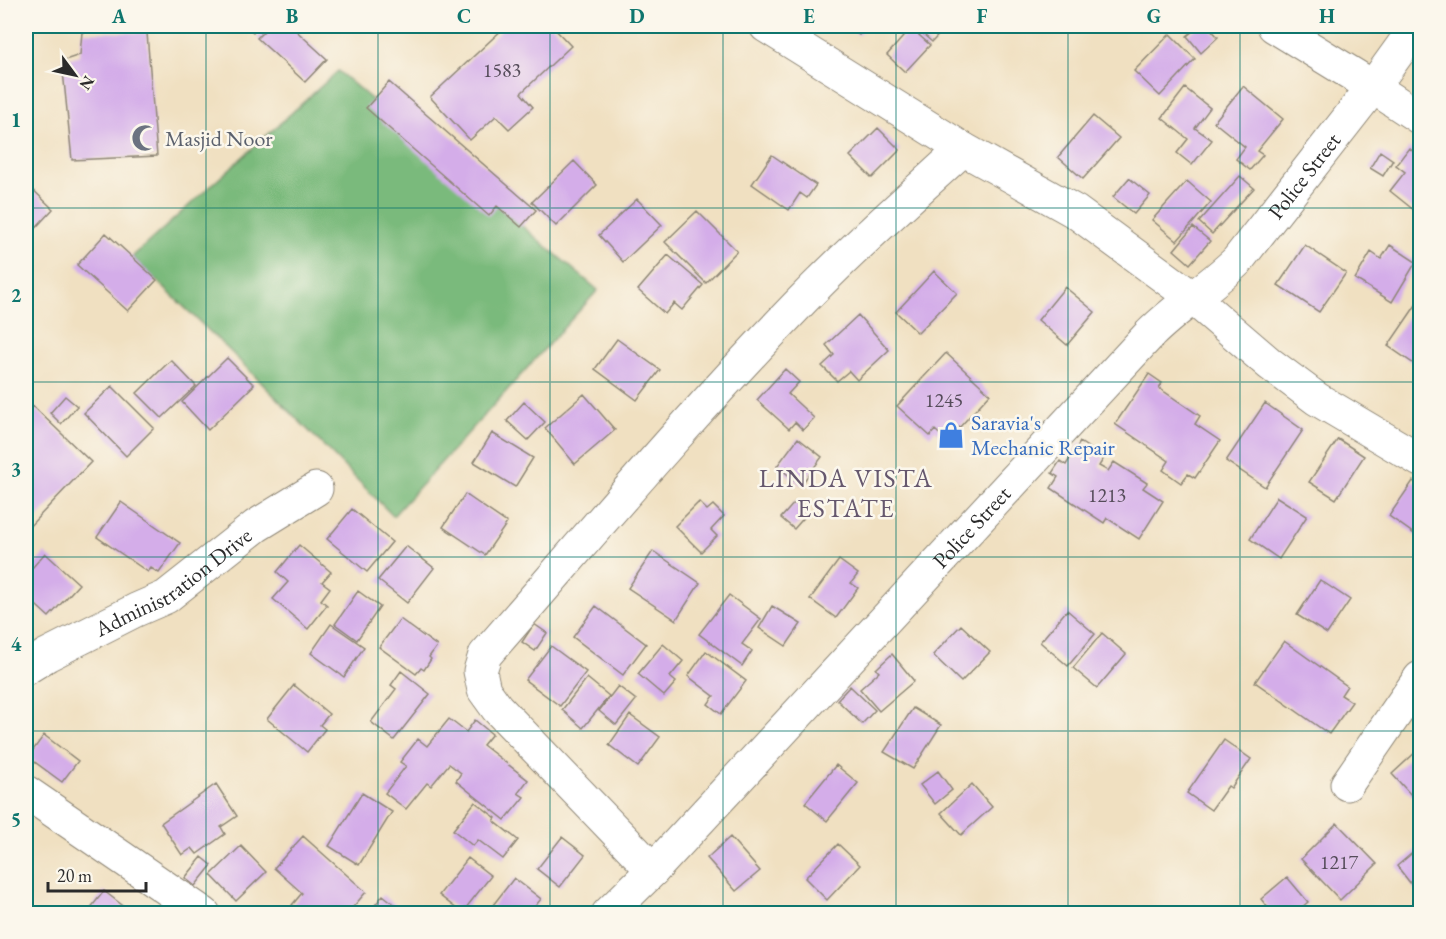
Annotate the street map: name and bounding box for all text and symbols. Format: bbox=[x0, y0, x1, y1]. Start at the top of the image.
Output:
text: A bbox=[111, 3, 127, 29]
text: B bbox=[286, 3, 298, 29]
text: C bbox=[457, 3, 471, 29]
text: D bbox=[629, 3, 645, 29]
text: E bbox=[803, 3, 815, 29]
text: F bbox=[977, 3, 988, 29]
text: G bbox=[1147, 3, 1161, 29]
text: H bbox=[1319, 3, 1335, 29]
north arrow bbox=[45, 45, 105, 105]
house number: 1583 bbox=[483, 57, 521, 83]
text: N bbox=[75, 72, 99, 94]
text: 1 bbox=[11, 107, 21, 133]
mosque icon: Masjid Noor bbox=[130, 123, 160, 153]
place label: Masjid Noor bbox=[165, 124, 273, 153]
street label: Police Street bbox=[1261, 126, 1347, 225]
text: 2 bbox=[11, 282, 22, 308]
house number: 1245 bbox=[925, 387, 963, 413]
place label: Saravia's Mechanic Repair bbox=[971, 408, 1116, 462]
shop icon: Saravia's Mechanic Repair bbox=[936, 420, 966, 450]
text: 3 bbox=[11, 456, 21, 482]
district label: LINDA VISTA ESTATE bbox=[759, 461, 933, 525]
street label: Police Street bbox=[926, 479, 1017, 574]
house number: 1213 bbox=[1088, 482, 1126, 508]
street label: Administration Drive bbox=[89, 520, 258, 644]
text: 4 bbox=[11, 631, 22, 657]
text: 5 bbox=[11, 806, 21, 832]
house number: 1217 bbox=[1320, 849, 1359, 875]
scale bar bbox=[48, 855, 146, 893]
text: 20 m bbox=[57, 864, 92, 887]

